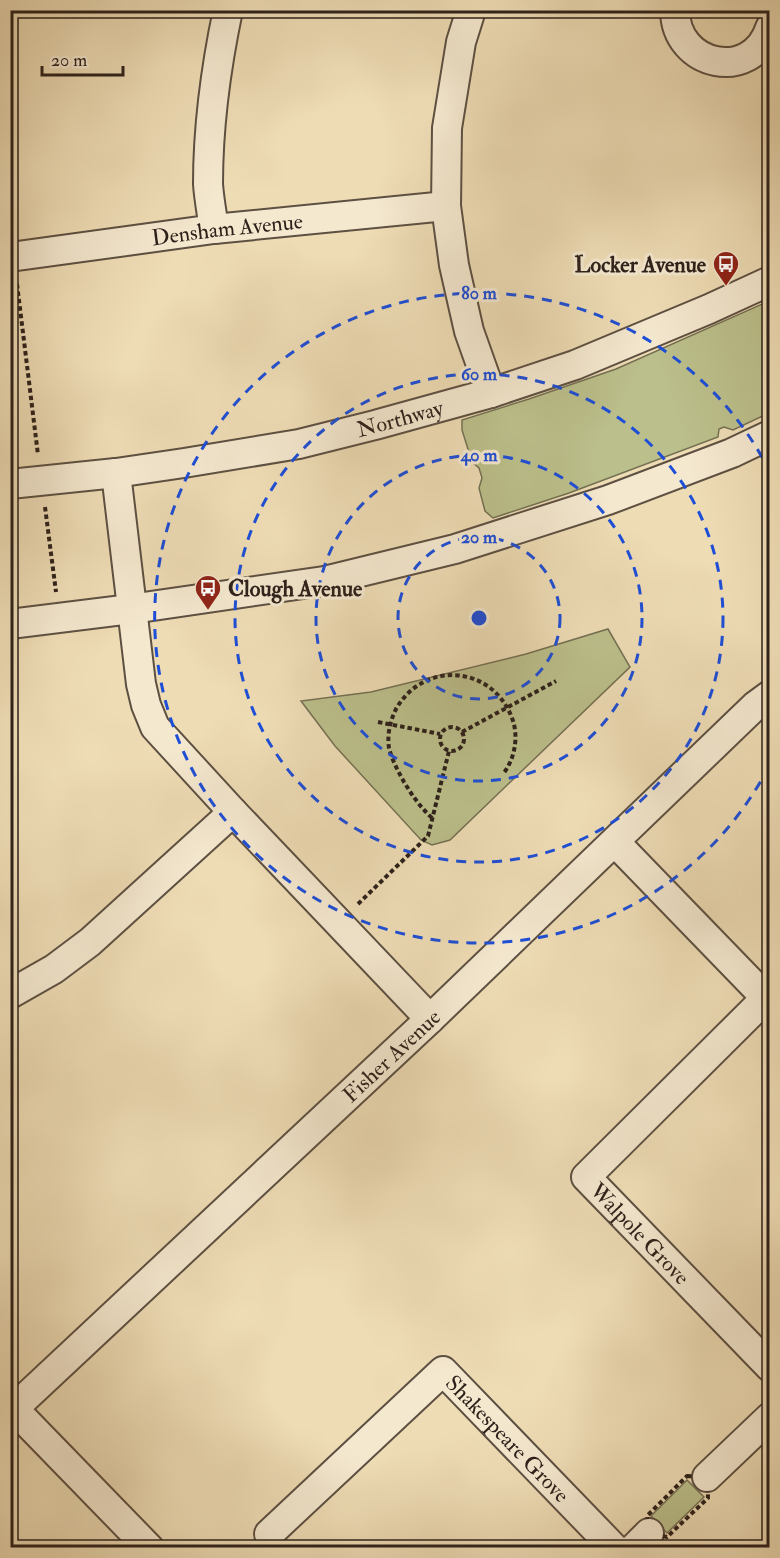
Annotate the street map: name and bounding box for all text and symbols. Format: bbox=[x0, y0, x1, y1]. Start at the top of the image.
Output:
scale bar bbox=[42, 39, 123, 77]
text: 20 m bbox=[51, 49, 87, 72]
street label: Densham Avenue bbox=[150, 207, 304, 252]
bus stop icon: Locker Avenue bbox=[711, 249, 741, 287]
place label: Locker Avenue bbox=[575, 251, 707, 279]
text: 80 m bbox=[461, 282, 498, 305]
text: 60 m bbox=[461, 363, 498, 386]
street label: Northway bbox=[354, 394, 447, 444]
text: 40 m bbox=[460, 444, 498, 467]
text: 20 m bbox=[461, 526, 498, 549]
bus stop icon: Clough Avenue bbox=[193, 573, 223, 611]
place label: Clough Avenue bbox=[228, 575, 363, 604]
centre of rings bbox=[469, 608, 489, 628]
street label: Fisher Avenue bbox=[337, 1003, 447, 1109]
street label: Walpole Grove bbox=[583, 1176, 696, 1291]
street label: Shakespeare Grove bbox=[439, 1369, 575, 1509]

